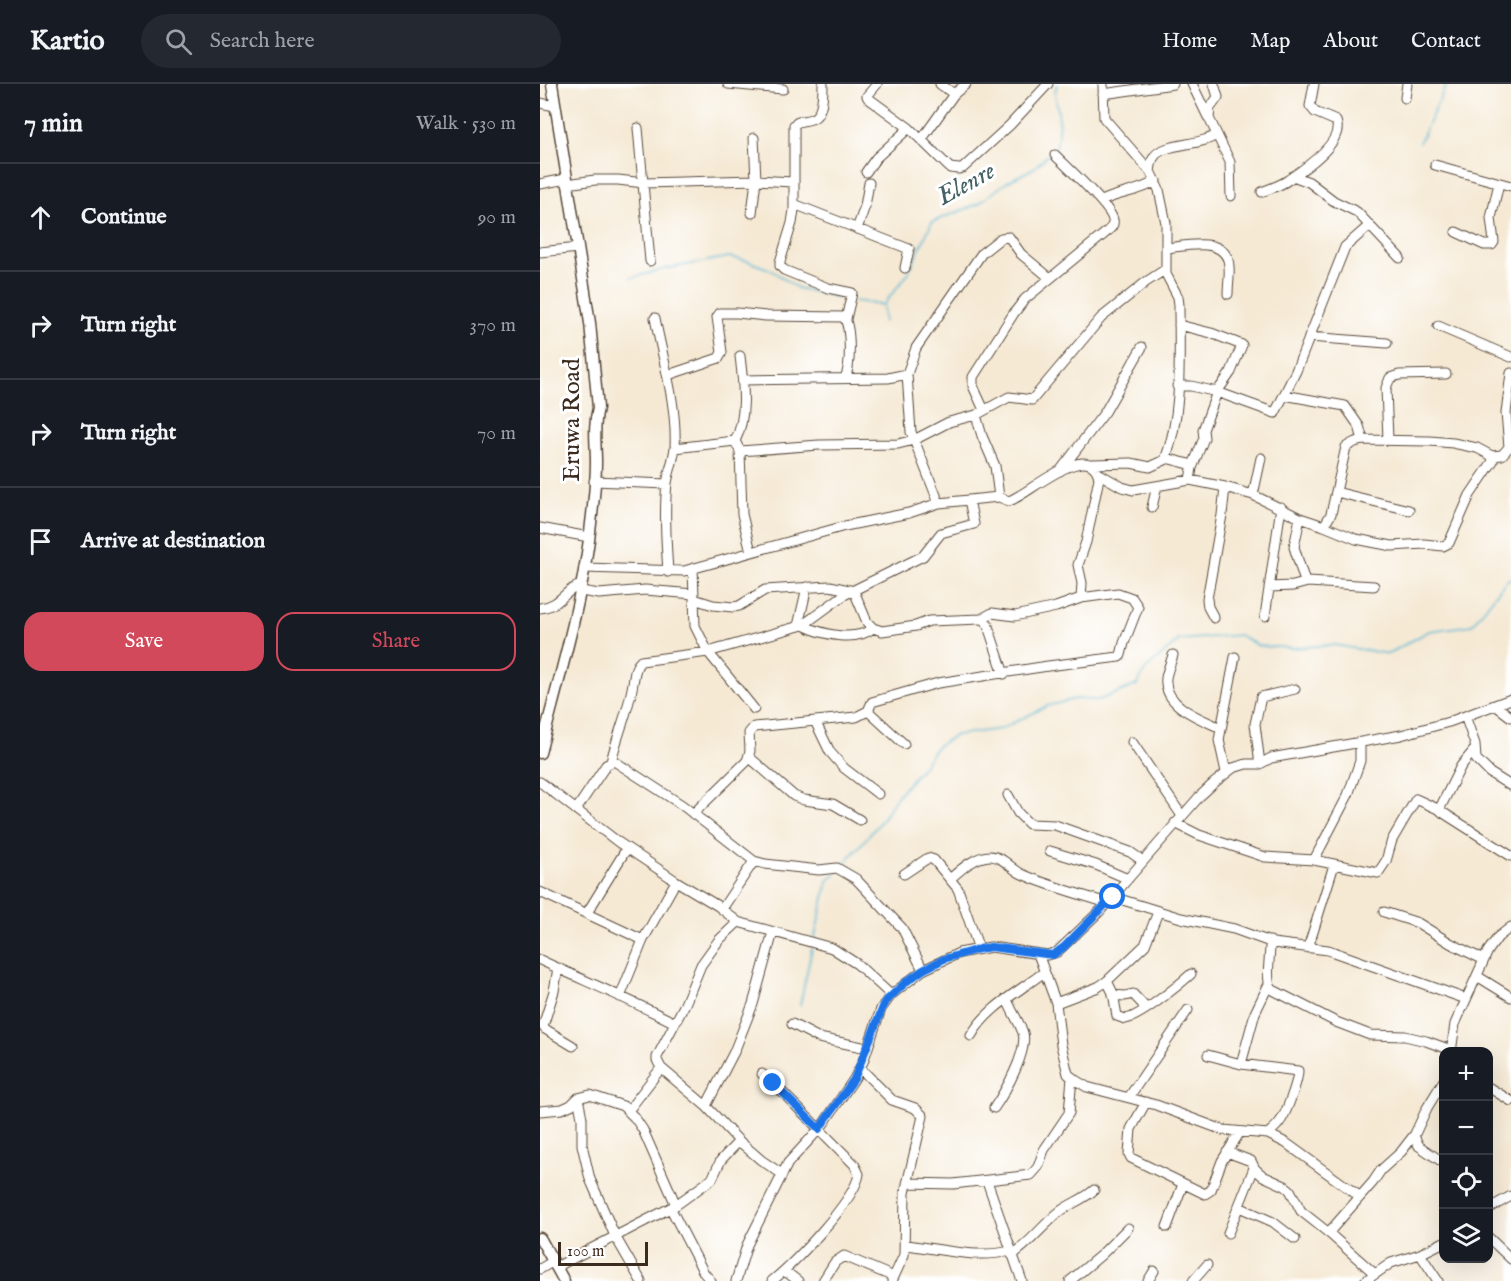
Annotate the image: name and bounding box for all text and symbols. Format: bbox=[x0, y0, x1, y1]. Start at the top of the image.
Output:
search box bbox=[141, 14, 561, 68]
text: Kartio bbox=[30, 24, 105, 59]
icon: search bbox=[162, 25, 195, 58]
text: Search here bbox=[210, 27, 315, 55]
text: Home bbox=[1162, 28, 1217, 55]
text: Map bbox=[1250, 28, 1290, 55]
text: About bbox=[1323, 28, 1378, 55]
text: Contact bbox=[1411, 28, 1481, 55]
text: 7 min bbox=[24, 107, 83, 140]
text: Walk · 530 m bbox=[416, 111, 516, 136]
water label: Elenre bbox=[930, 154, 1001, 214]
icon: ahead bbox=[24, 201, 57, 234]
text: Continue bbox=[81, 203, 167, 231]
text: 90 m bbox=[478, 205, 516, 230]
icon: right bbox=[24, 309, 57, 342]
text: Turn right bbox=[81, 311, 176, 339]
text: 370 m bbox=[470, 313, 516, 338]
street label: Eruwa Road bbox=[557, 358, 588, 482]
icon: right bbox=[24, 417, 57, 450]
text: Turn right bbox=[81, 419, 176, 447]
text: 70 m bbox=[477, 421, 516, 446]
icon: arrive bbox=[24, 525, 57, 558]
text: Arrive at destination bbox=[81, 527, 265, 555]
button: Save bbox=[24, 612, 264, 671]
button: Share bbox=[276, 612, 516, 671]
route start bbox=[1099, 883, 1125, 909]
map controls bbox=[1439, 1047, 1493, 1263]
button: + bbox=[1439, 1047, 1493, 1101]
route end bbox=[759, 1069, 785, 1095]
button: − bbox=[1439, 1101, 1493, 1155]
button: locate bbox=[1439, 1155, 1493, 1209]
button: layers bbox=[1439, 1209, 1493, 1263]
scale bar bbox=[558, 1239, 648, 1266]
text: 100 m bbox=[567, 1242, 604, 1262]

